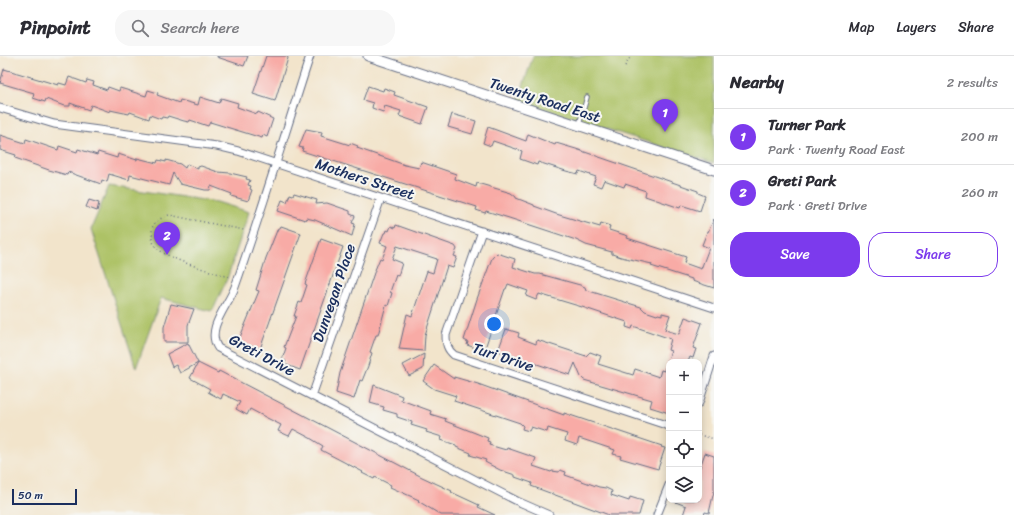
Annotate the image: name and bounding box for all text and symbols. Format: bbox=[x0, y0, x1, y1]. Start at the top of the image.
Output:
search box bbox=[115, 10, 395, 46]
text: Pinpoint bbox=[20, 11, 91, 44]
text: Search here bbox=[161, 15, 240, 41]
text: Map bbox=[849, 15, 874, 40]
text: Layers bbox=[896, 15, 936, 40]
text: Share bbox=[958, 15, 994, 40]
icon: search bbox=[129, 17, 151, 39]
text: Nearby bbox=[730, 67, 784, 97]
street label: Twenty Road East bbox=[486, 70, 604, 130]
text: 2 results bbox=[947, 71, 998, 94]
pin: 1 bbox=[652, 99, 678, 132]
text: Turner Park bbox=[768, 112, 846, 138]
text: 1 bbox=[740, 125, 746, 148]
text: 200 m bbox=[961, 125, 998, 148]
text: Park · Twenty Road East bbox=[768, 138, 905, 161]
street label: Mothers Street bbox=[312, 151, 418, 207]
text: Greti Park bbox=[768, 168, 836, 194]
text: 2 bbox=[739, 181, 747, 204]
text: 260 m bbox=[962, 181, 998, 204]
text: Park · Greti Drive bbox=[768, 194, 867, 217]
pin: 2 bbox=[154, 222, 180, 255]
button: Save bbox=[730, 232, 860, 277]
button: Share bbox=[868, 232, 998, 277]
street label: Dunvegan Place bbox=[305, 240, 363, 346]
your location bbox=[484, 314, 504, 334]
street label: Greti Drive bbox=[224, 327, 300, 383]
street label: Turi Drive bbox=[469, 335, 537, 379]
map controls bbox=[666, 359, 702, 503]
button: + bbox=[666, 359, 702, 395]
button: − bbox=[666, 395, 702, 431]
button: locate bbox=[666, 431, 702, 467]
button: layers bbox=[666, 467, 702, 503]
text: 50 m bbox=[18, 486, 43, 505]
scale bar bbox=[12, 487, 77, 506]

